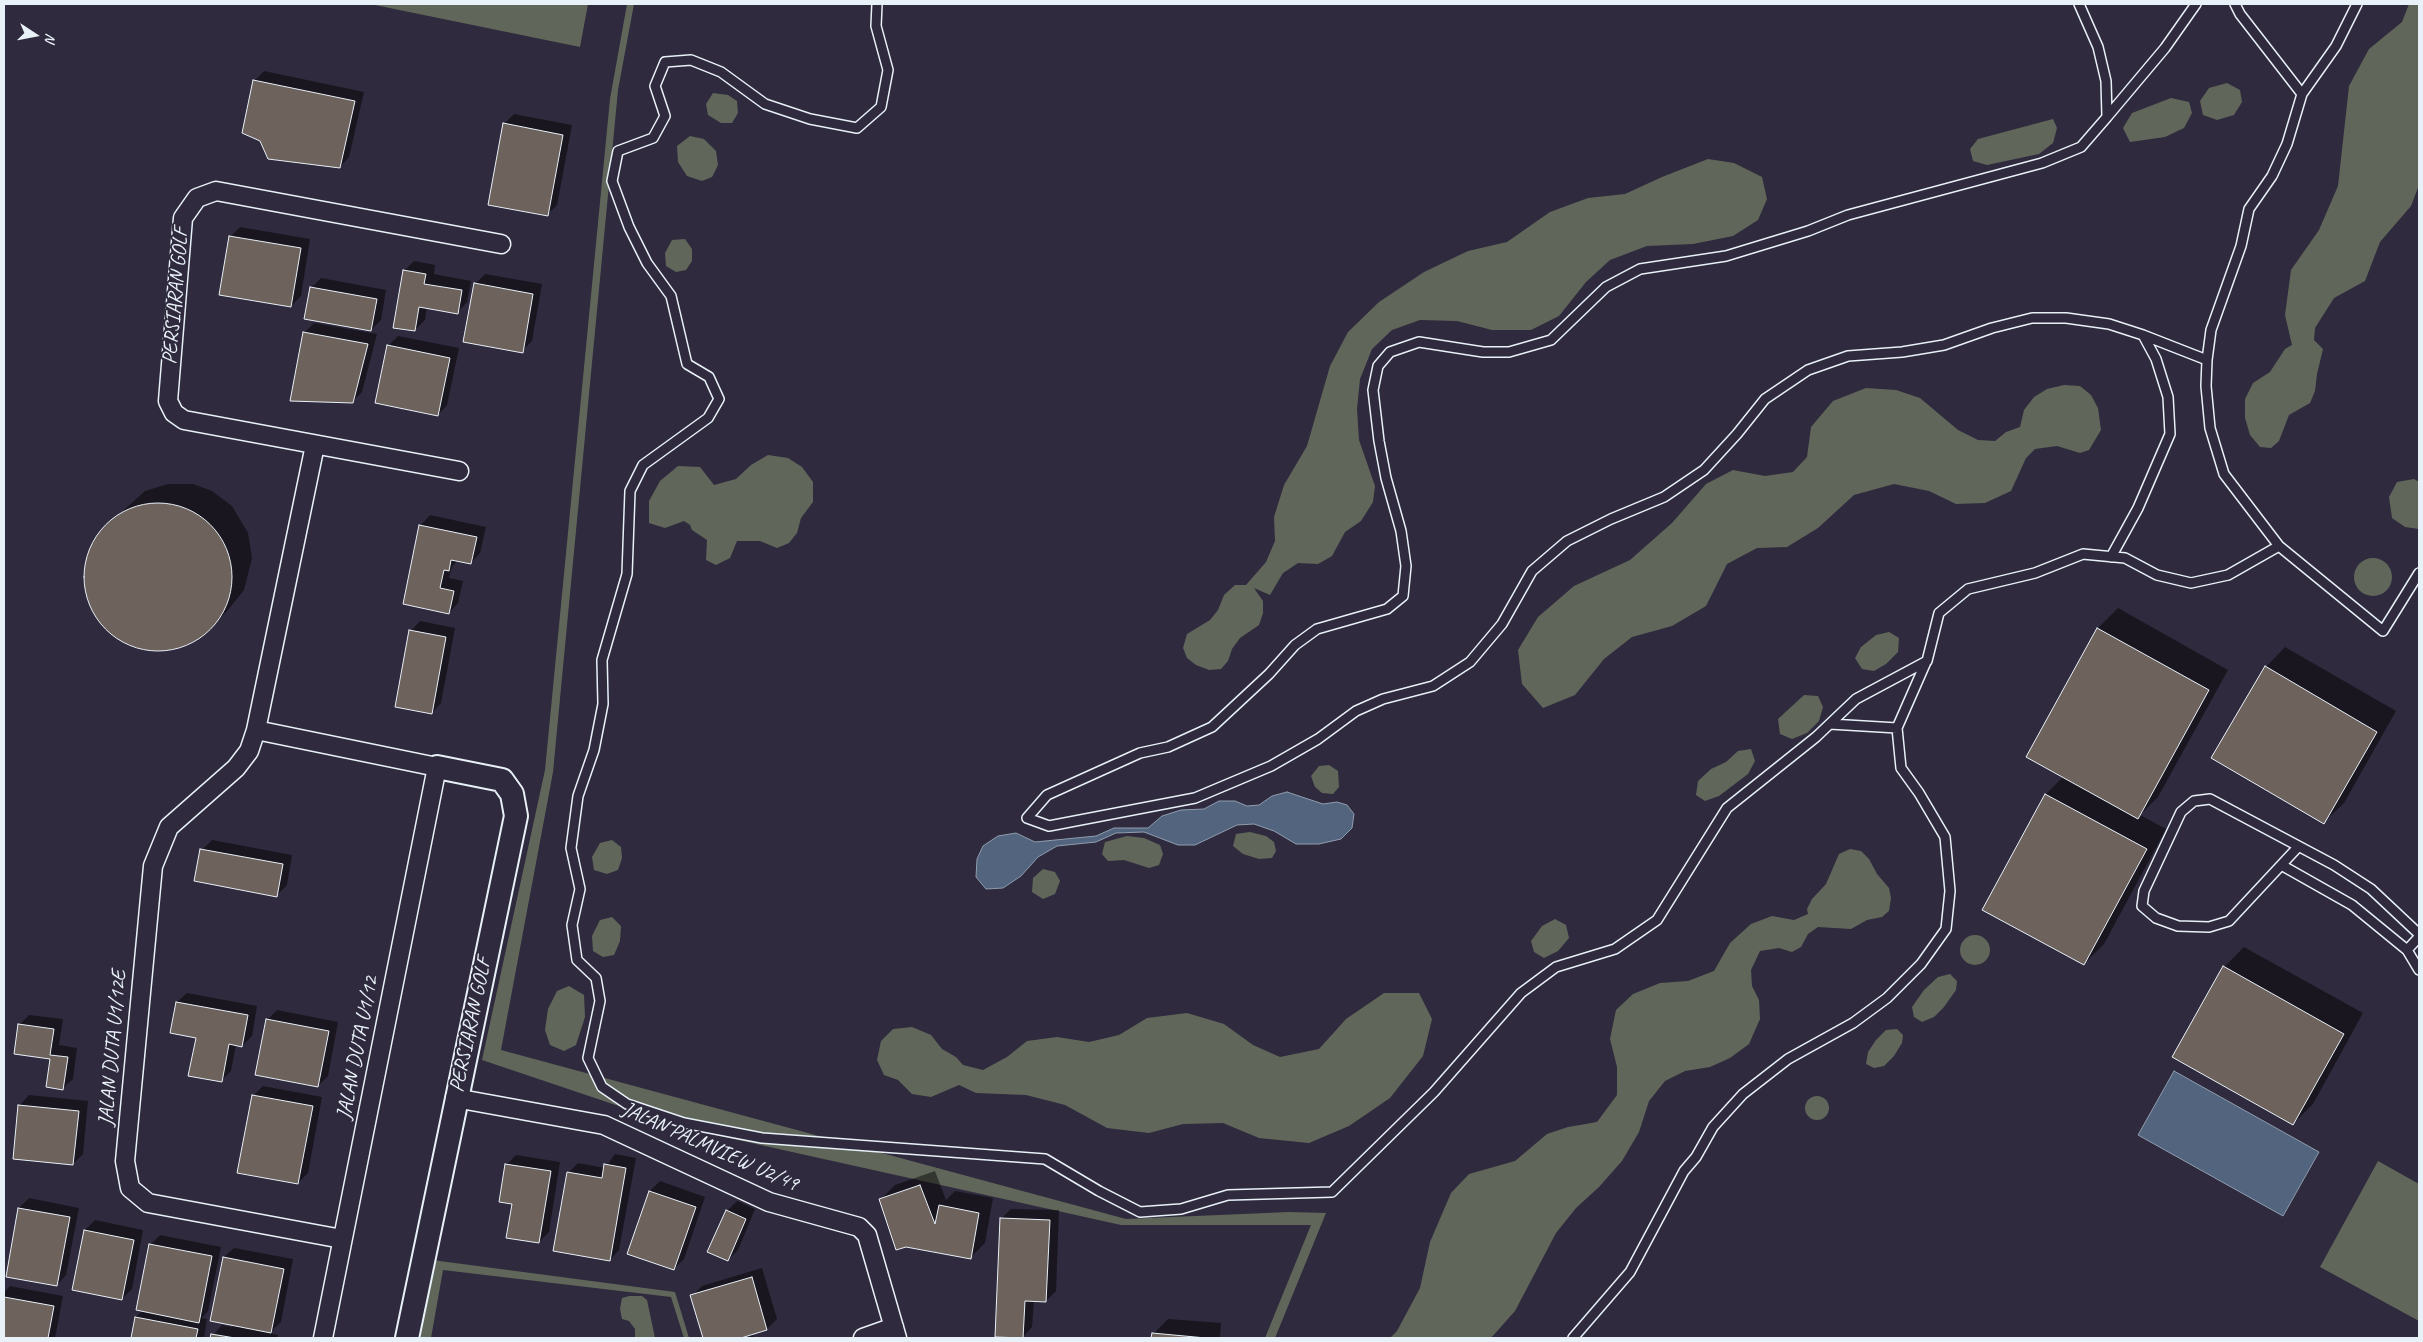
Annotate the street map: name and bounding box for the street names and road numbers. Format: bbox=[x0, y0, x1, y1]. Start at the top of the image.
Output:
street label: PERSIARAN GOLF bbox=[157, 227, 195, 365]
street label: PERSIARAN GOLF bbox=[444, 955, 498, 1095]
street label: JALAN DUTA U1/12E bbox=[94, 969, 132, 1127]
street label: JALAN DUTA U1/12 bbox=[332, 974, 384, 1122]
street label: JALAN PALMVIEW U2/49 bbox=[618, 1097, 802, 1197]

